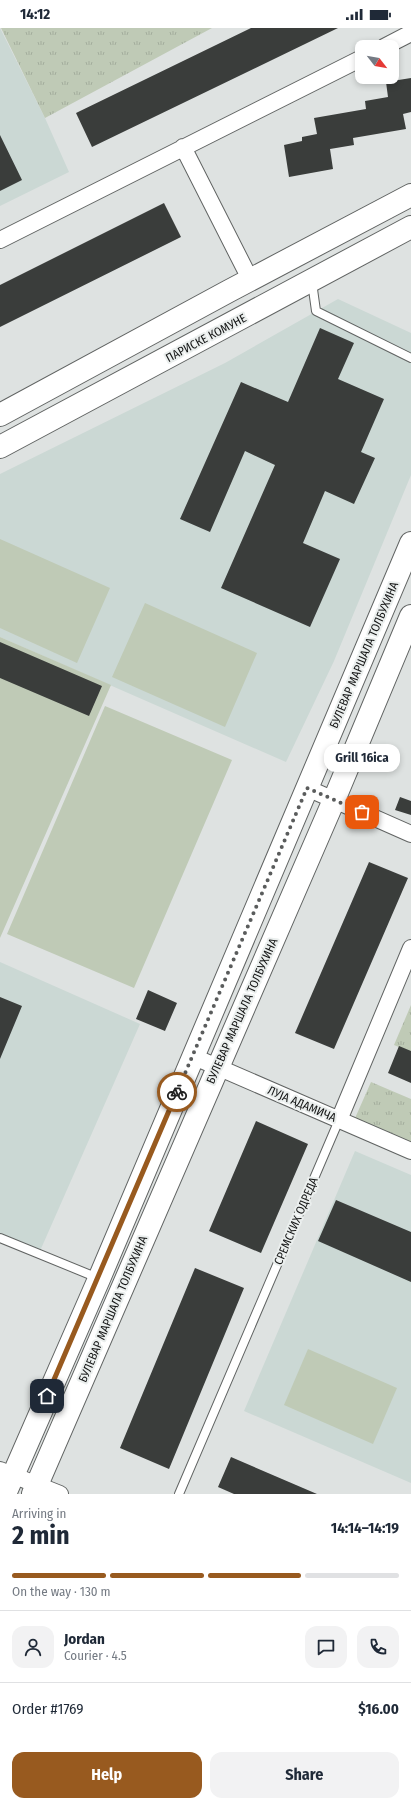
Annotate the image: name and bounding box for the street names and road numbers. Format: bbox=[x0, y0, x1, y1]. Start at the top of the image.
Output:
street label: ПАРИСКЕ КОМУНЕ bbox=[163, 311, 249, 365]
street label: БУЛЕВАР МАРШАЛА ТОЛБУХИНА bbox=[327, 579, 402, 730]
street label: БУЛЕВАР МАРШАЛА ТОЛБУХИНА bbox=[203, 935, 281, 1086]
street label: ЛУЈА АДАМИЧА bbox=[266, 1083, 339, 1125]
street label: СРЕМСКИХ ОДРЕДА bbox=[271, 1174, 321, 1267]
street label: БУЛЕВАР МАРШАЛА ТОЛБУХИНА bbox=[76, 1233, 151, 1384]

